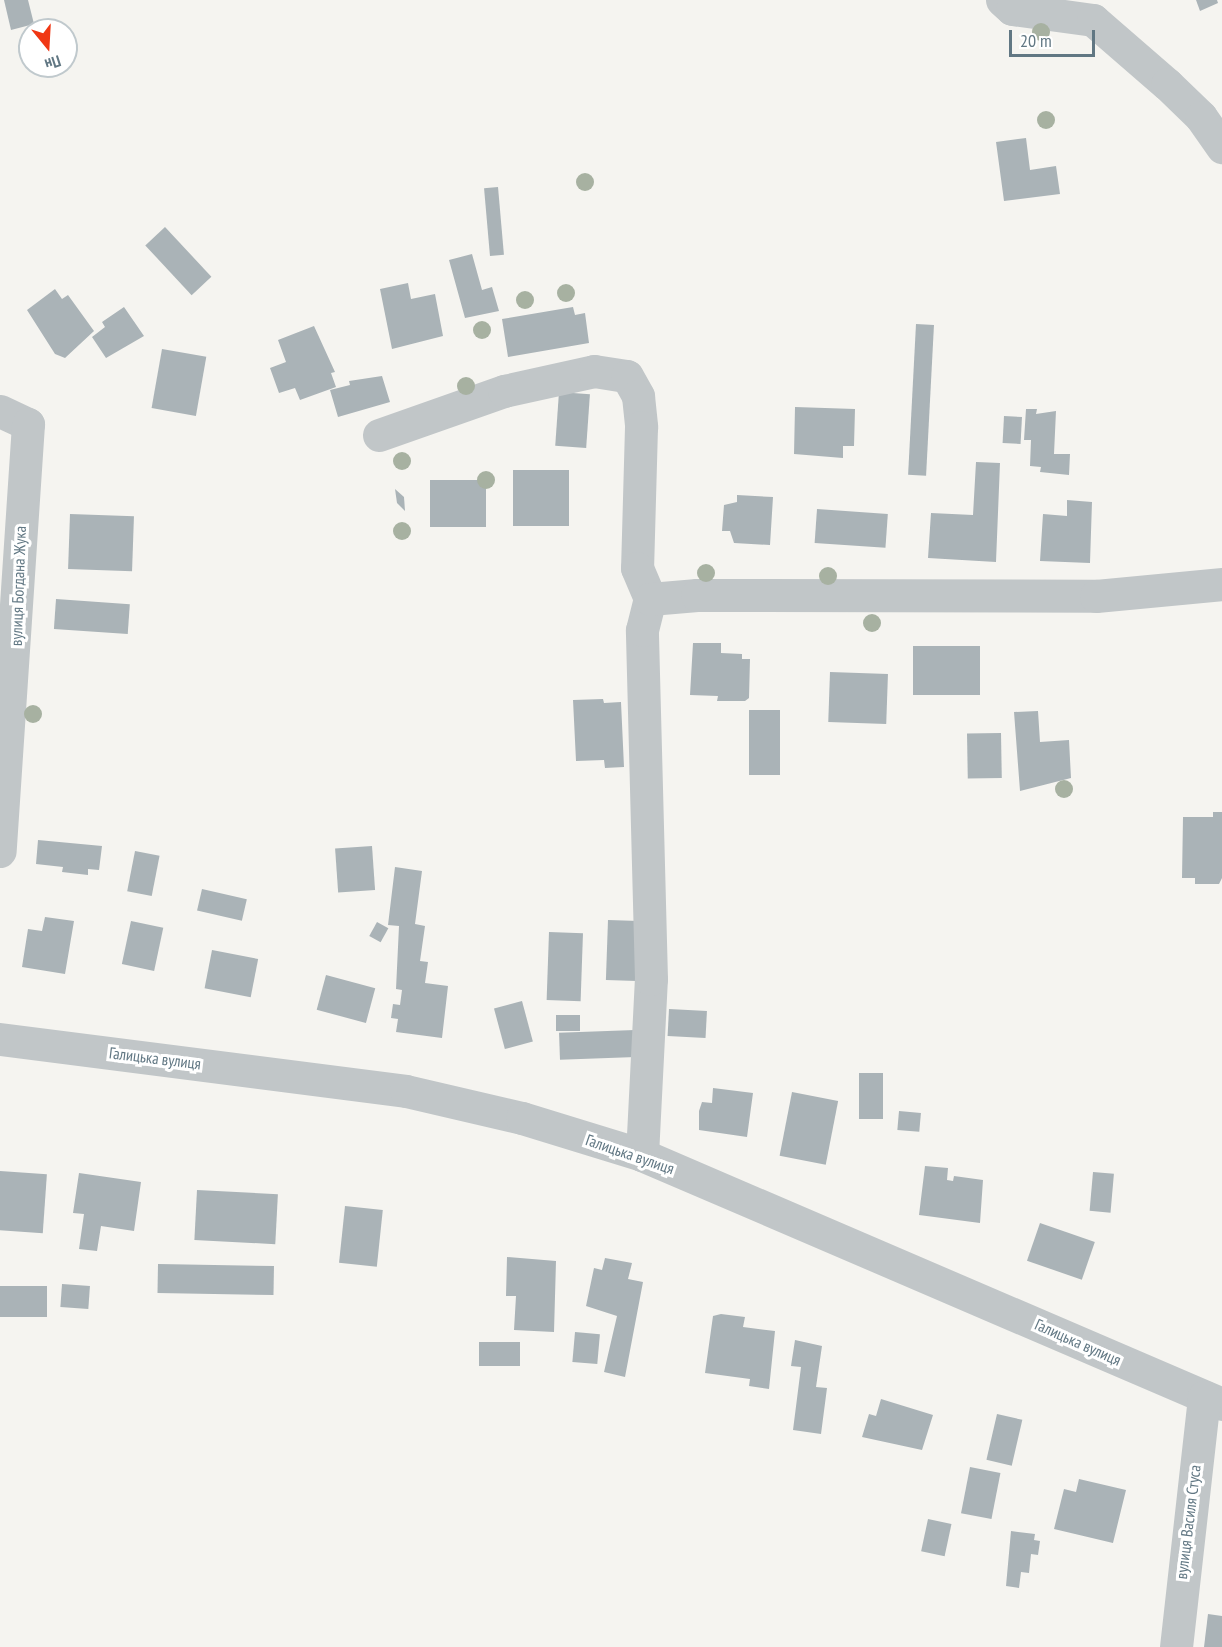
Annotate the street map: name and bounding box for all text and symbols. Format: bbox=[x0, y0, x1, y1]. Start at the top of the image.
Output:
north arrow bbox=[18, 18, 78, 78]
scale bar bbox=[1012, 18, 1098, 56]
text: 20 m bbox=[1020, 29, 1052, 52]
text: Пн bbox=[42, 51, 63, 75]
street label: вулиця Богдана Жука bbox=[6, 526, 30, 646]
street label: Галицька вулиця bbox=[108, 1043, 202, 1073]
street label: Галицька вулиця bbox=[583, 1130, 677, 1178]
street label: Галицька вулиця bbox=[1032, 1314, 1124, 1370]
street label: вулиця Василя Стуса bbox=[1171, 1464, 1205, 1580]

